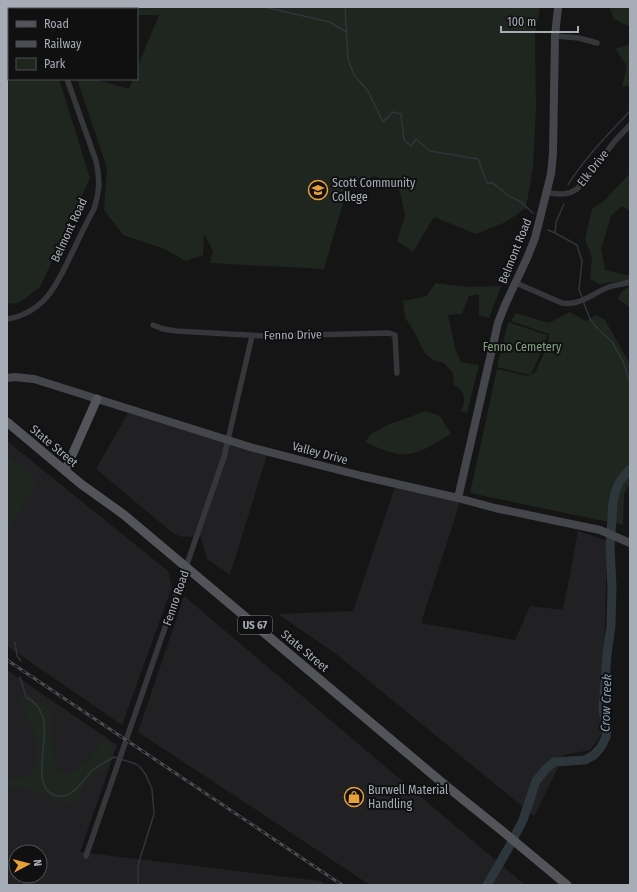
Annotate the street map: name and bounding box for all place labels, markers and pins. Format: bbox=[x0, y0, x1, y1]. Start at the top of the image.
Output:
place label: Scott Community College bbox=[332, 176, 416, 204]
school or university icon: Scott Community College bbox=[307, 179, 329, 201]
place label: Burwell Material Handling bbox=[368, 783, 448, 811]
shop icon: Burwell Material Handling bbox=[343, 786, 365, 808]

